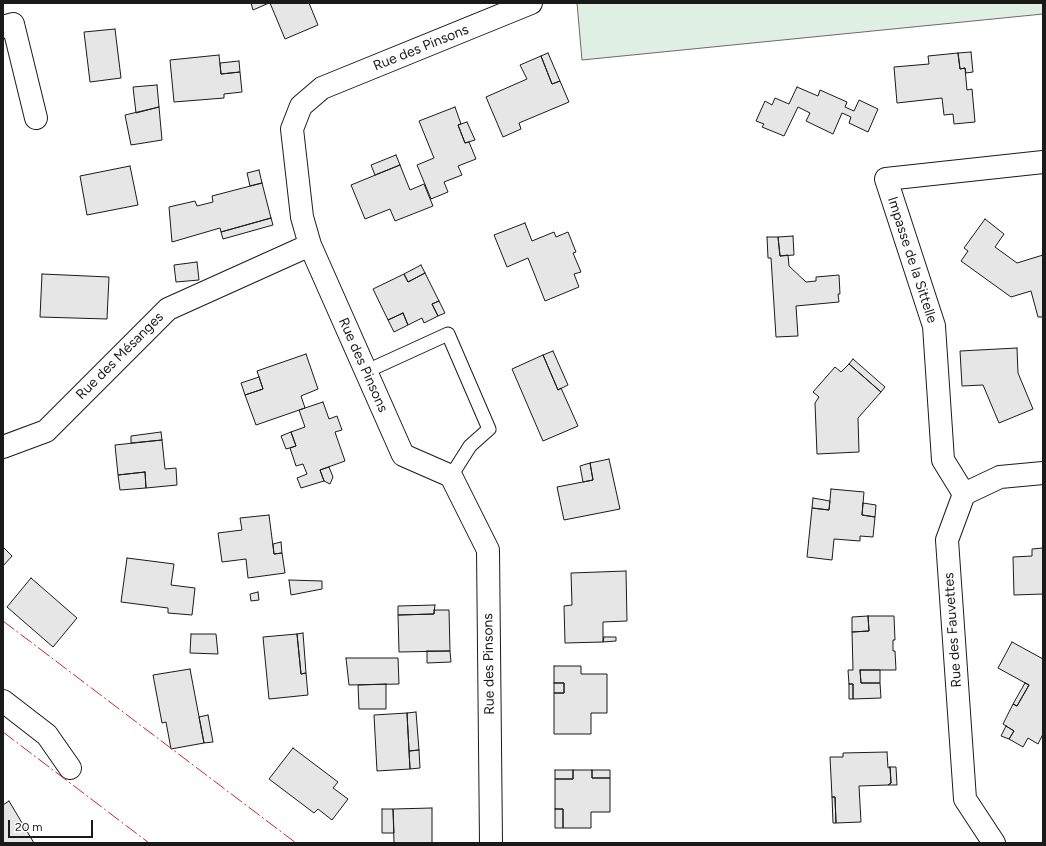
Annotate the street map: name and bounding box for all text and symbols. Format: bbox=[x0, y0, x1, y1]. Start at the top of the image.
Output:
street label: Rue des Pinsons bbox=[371, 21, 471, 75]
street label: Impasse de la Sittelle bbox=[884, 195, 940, 325]
street label: Rue des Mésanges bbox=[73, 309, 167, 403]
street label: Rue des Pinsons bbox=[335, 315, 391, 415]
street label: Rue des Fauvettes bbox=[941, 572, 965, 688]
street label: Rue des Pinsons bbox=[480, 613, 498, 715]
scale bar bbox=[10, 812, 95, 838]
text: 20 m bbox=[15, 820, 43, 834]

